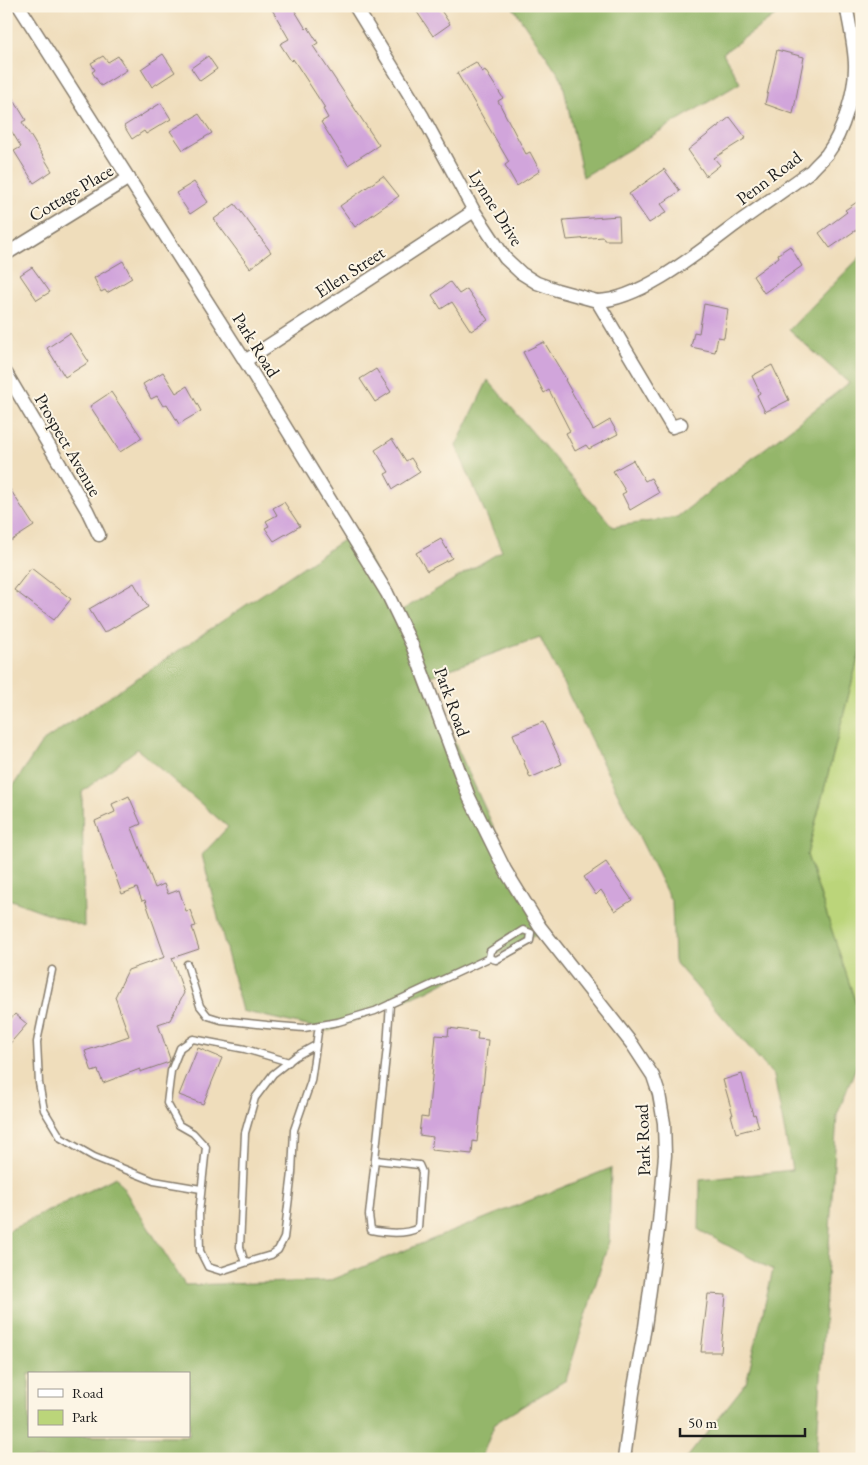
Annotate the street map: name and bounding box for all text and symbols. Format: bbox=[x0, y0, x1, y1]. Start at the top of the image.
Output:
street label: Penn Road bbox=[731, 145, 807, 210]
street label: Cottage Place bbox=[25, 158, 117, 227]
street label: Lynne Drive bbox=[464, 165, 529, 250]
street label: Ellen Street bbox=[311, 240, 389, 303]
street label: Park Road bbox=[228, 308, 286, 382]
street label: Prospect Avenue bbox=[30, 389, 107, 500]
street label: Park Road bbox=[429, 664, 476, 740]
street label: Park Road bbox=[630, 1103, 655, 1176]
legend bbox=[28, 1372, 190, 1438]
text: Road bbox=[72, 1383, 104, 1402]
scale bar bbox=[680, 1405, 806, 1437]
text: Park bbox=[72, 1407, 99, 1426]
text: 50 m bbox=[688, 1413, 717, 1432]

